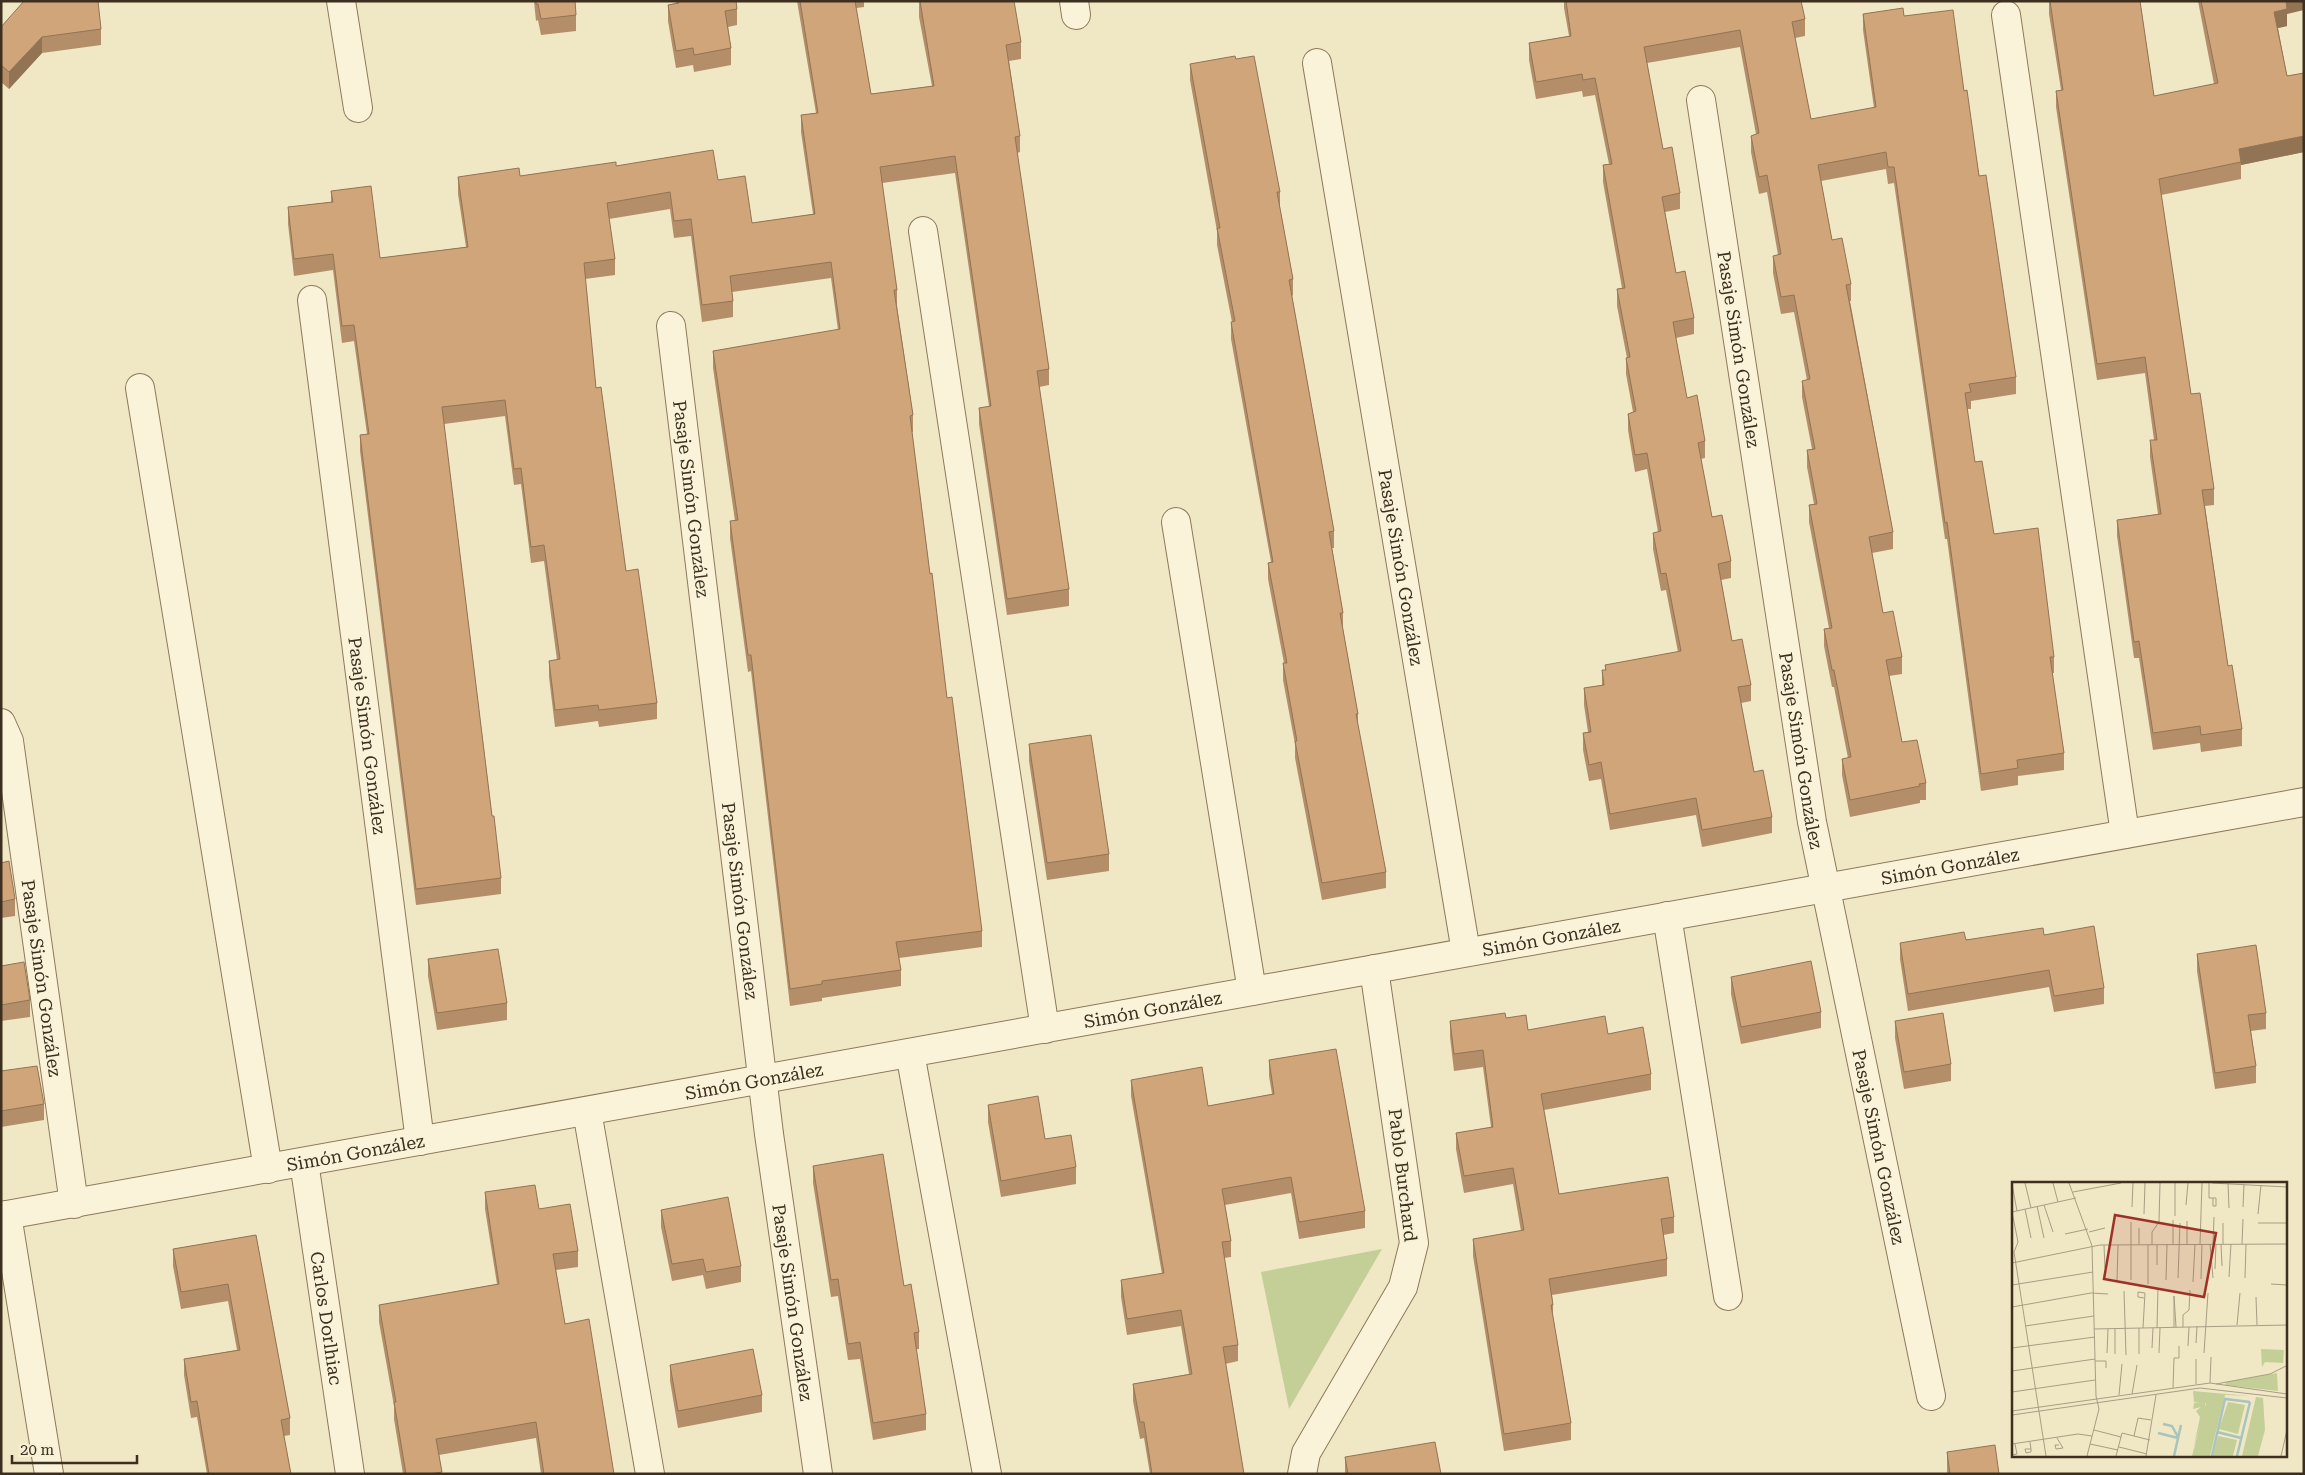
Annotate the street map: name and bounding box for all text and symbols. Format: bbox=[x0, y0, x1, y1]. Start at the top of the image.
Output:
street label: Pasaje Simón González bbox=[1714, 249, 1765, 449]
street label: Pasaje Simón González bbox=[670, 399, 714, 599]
street label: Pasaje Simón González bbox=[1375, 467, 1428, 667]
street label: Pasaje Simón González bbox=[345, 636, 391, 836]
street label: Pasaje Simón González bbox=[1776, 651, 1828, 851]
street label: Pasaje Simón González bbox=[718, 801, 763, 1001]
street label: Simón González bbox=[1879, 843, 2021, 888]
street label: Pasaje Simón González bbox=[18, 878, 67, 1078]
street label: Simón González bbox=[1481, 915, 1622, 960]
street label: Simón González bbox=[1082, 986, 1224, 1032]
street label: Pasaje Simón González bbox=[1849, 1047, 1910, 1247]
street label: Simón González bbox=[683, 1058, 825, 1103]
street label: Pablo Burchard bbox=[1384, 1107, 1422, 1243]
street label: Simón González bbox=[285, 1130, 426, 1175]
inset map bbox=[2012, 1182, 2288, 1458]
street label: Pasaje Simón González bbox=[769, 1203, 818, 1403]
street label: Carlos Dorlhiac bbox=[307, 1250, 347, 1387]
scale bar bbox=[12, 1432, 138, 1464]
text: 20 m bbox=[20, 1441, 55, 1459]

